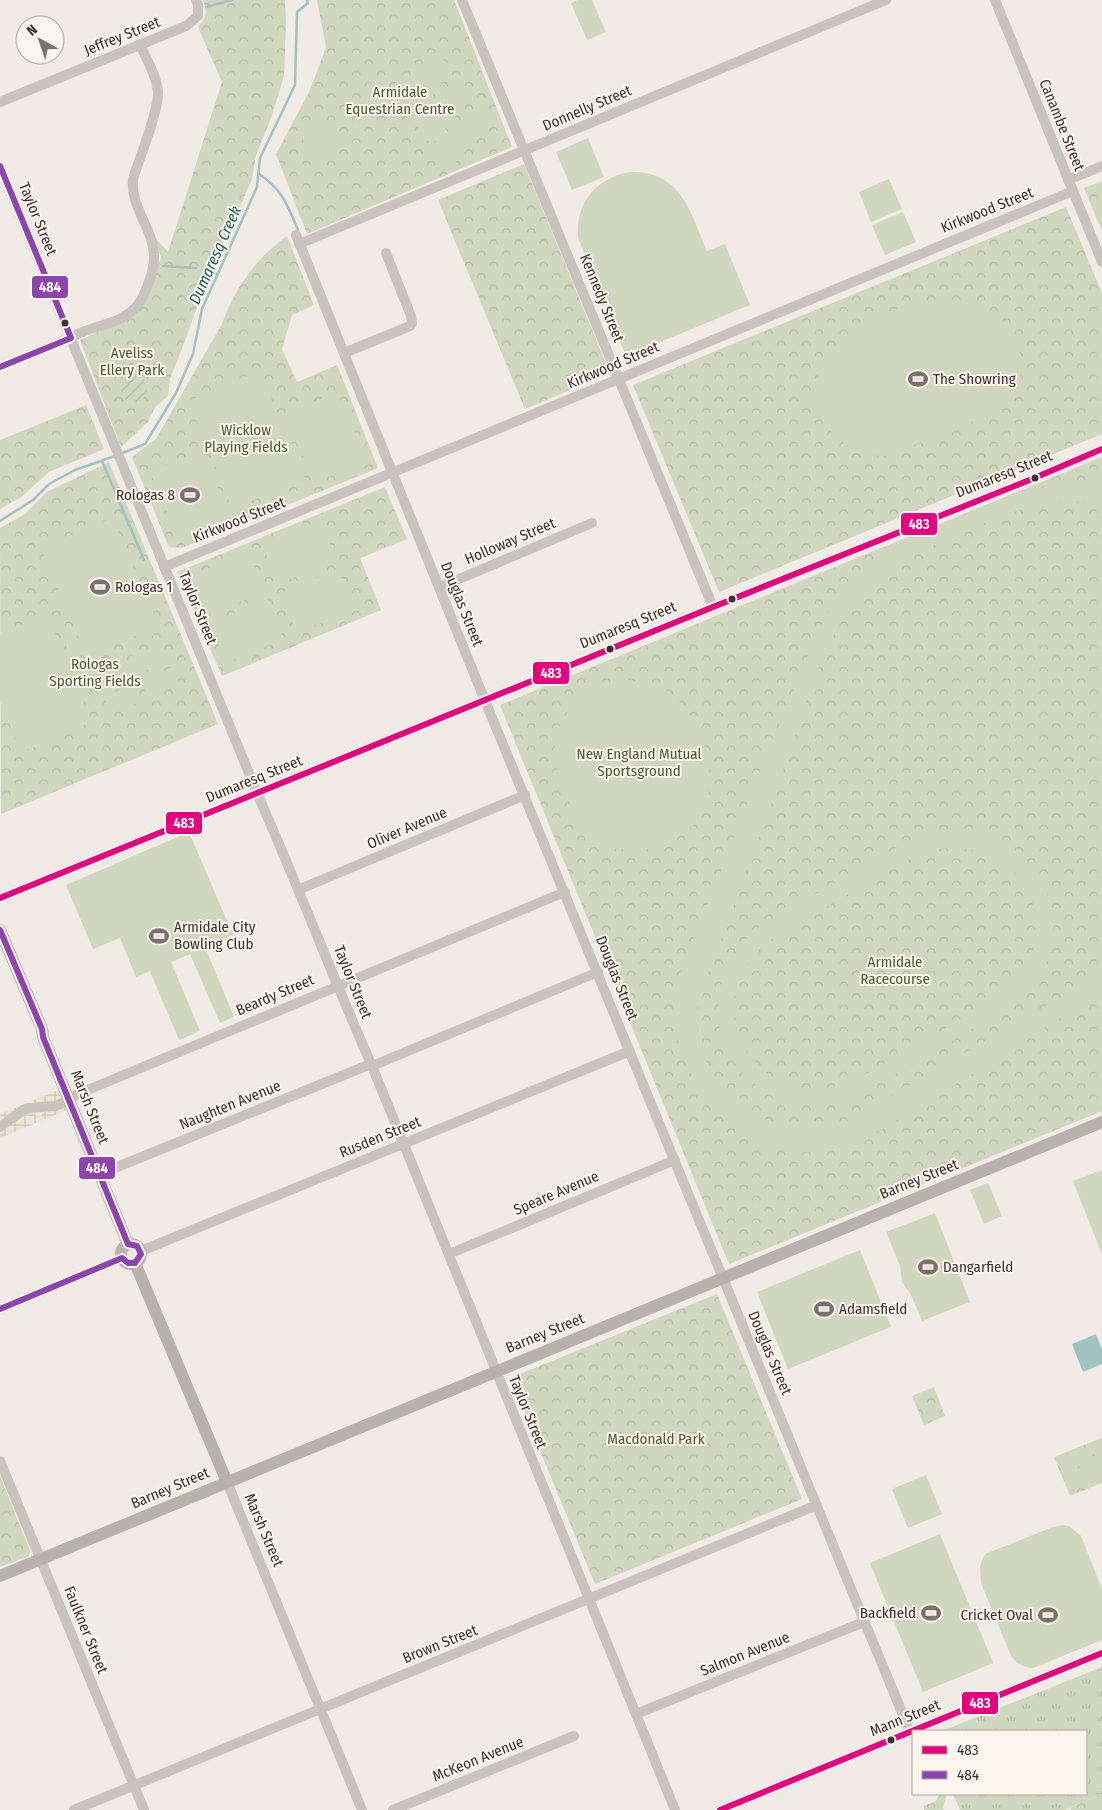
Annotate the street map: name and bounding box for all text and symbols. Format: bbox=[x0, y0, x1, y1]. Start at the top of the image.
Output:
street label: Jeffrey Street bbox=[82, 13, 163, 59]
north arrow bbox=[15, 15, 65, 65]
text: N bbox=[23, 21, 41, 40]
street label: Canambe Street bbox=[1035, 76, 1089, 174]
street label: Donnelly Street bbox=[540, 81, 634, 135]
park label: Armidale Equestrian Centre bbox=[346, 83, 454, 118]
street label: Taylor Street bbox=[15, 180, 61, 258]
street label: Kirkwood Street bbox=[938, 183, 1036, 237]
water label: Dumaresq Creek bbox=[185, 203, 245, 307]
street label: Kennedy Street bbox=[576, 251, 628, 345]
line badge: 484 bbox=[31, 275, 69, 299]
text: 484 bbox=[39, 279, 61, 296]
unlabelled marker bbox=[60, 318, 70, 328]
street label: Kirkwood Street bbox=[564, 338, 662, 392]
park label: Aveliss Ellery Park bbox=[100, 344, 164, 379]
sports icon: The Showring bbox=[907, 368, 929, 390]
place label: The Showring bbox=[933, 370, 1016, 388]
park label: Wicklow Playing Fields bbox=[204, 421, 288, 456]
street label: Dumaresq Street bbox=[953, 446, 1055, 502]
unlabelled marker bbox=[1030, 473, 1040, 483]
sports icon: Rologas 8 bbox=[179, 484, 201, 506]
place label: Rologas 8 bbox=[116, 486, 175, 504]
street label: Kirkwood Street bbox=[190, 493, 288, 547]
line badge: 483 bbox=[900, 512, 938, 536]
street label: Holloway Street bbox=[462, 514, 558, 568]
text: 483 bbox=[908, 516, 930, 533]
street label: Douglas Street bbox=[437, 559, 487, 649]
street label: Taylor Street bbox=[175, 569, 221, 647]
sports icon: Rologas 1 bbox=[89, 576, 111, 598]
place label: Rologas 1 bbox=[115, 578, 172, 596]
unlabelled marker bbox=[727, 594, 737, 604]
street label: Dumaresq Street bbox=[577, 597, 679, 653]
unlabelled marker bbox=[605, 644, 615, 654]
park label: Rologas Sporting Fields bbox=[49, 655, 141, 690]
line badge: 483 bbox=[532, 661, 570, 685]
text: 483 bbox=[540, 665, 562, 682]
park label: New England Mutual Sportsground bbox=[577, 745, 701, 780]
street label: Dumaresq Street bbox=[203, 751, 305, 807]
street label: Oliver Avenue bbox=[364, 803, 450, 853]
line badge: 483 bbox=[165, 811, 203, 835]
text: 483 bbox=[173, 815, 195, 832]
place label: Armidale City Bowling Club bbox=[174, 918, 256, 953]
sports icon: Armidale City Bowling Club bbox=[148, 925, 170, 947]
street label: Douglas Street bbox=[592, 933, 642, 1023]
street label: Taylor Street bbox=[330, 943, 376, 1021]
park label: Armidale Racecourse bbox=[860, 953, 930, 988]
street label: Beardy Street bbox=[233, 971, 317, 1019]
street label: Marsh Street bbox=[67, 1068, 113, 1147]
street label: Naughten Avenue bbox=[177, 1076, 283, 1134]
street label: Rusden Street bbox=[337, 1112, 423, 1161]
street label: Barney Street bbox=[877, 1155, 961, 1203]
line badge: 484 bbox=[78, 1156, 116, 1180]
text: 484 bbox=[86, 1160, 108, 1177]
street label: Speare Avenue bbox=[511, 1167, 601, 1219]
sports icon: Dangarfield bbox=[917, 1256, 939, 1278]
place label: Dangarfield bbox=[943, 1258, 1013, 1276]
sports icon: Adamsfield bbox=[813, 1298, 835, 1320]
place label: Adamsfield bbox=[839, 1300, 907, 1318]
street label: Douglas Street bbox=[744, 1308, 796, 1398]
street label: Barney Street bbox=[503, 1309, 587, 1357]
street label: Taylor Street bbox=[505, 1373, 551, 1451]
park label: Macdonald Park bbox=[607, 1430, 705, 1448]
street label: Barney Street bbox=[128, 1463, 212, 1513]
street label: Marsh Street bbox=[241, 1491, 288, 1569]
street label: Faulkner Street bbox=[60, 1584, 112, 1676]
sports icon: Backfield bbox=[920, 1602, 942, 1624]
place label: Backfield bbox=[860, 1604, 916, 1622]
sports icon: Cricket Oval bbox=[1037, 1604, 1059, 1626]
place label: Cricket Oval bbox=[960, 1606, 1033, 1624]
street label: Brown Street bbox=[400, 1621, 480, 1667]
street label: Salmon Avenue bbox=[698, 1628, 792, 1680]
line badge: 483 bbox=[961, 1691, 999, 1715]
text: 483 bbox=[969, 1695, 991, 1712]
street label: Mann Street bbox=[867, 1696, 943, 1740]
legend bbox=[912, 1730, 1087, 1795]
street label: McKeon Avenue bbox=[430, 1733, 526, 1785]
unlabelled marker bbox=[886, 1735, 896, 1745]
text: 483 bbox=[957, 1741, 979, 1759]
text: 484 bbox=[957, 1766, 979, 1784]

